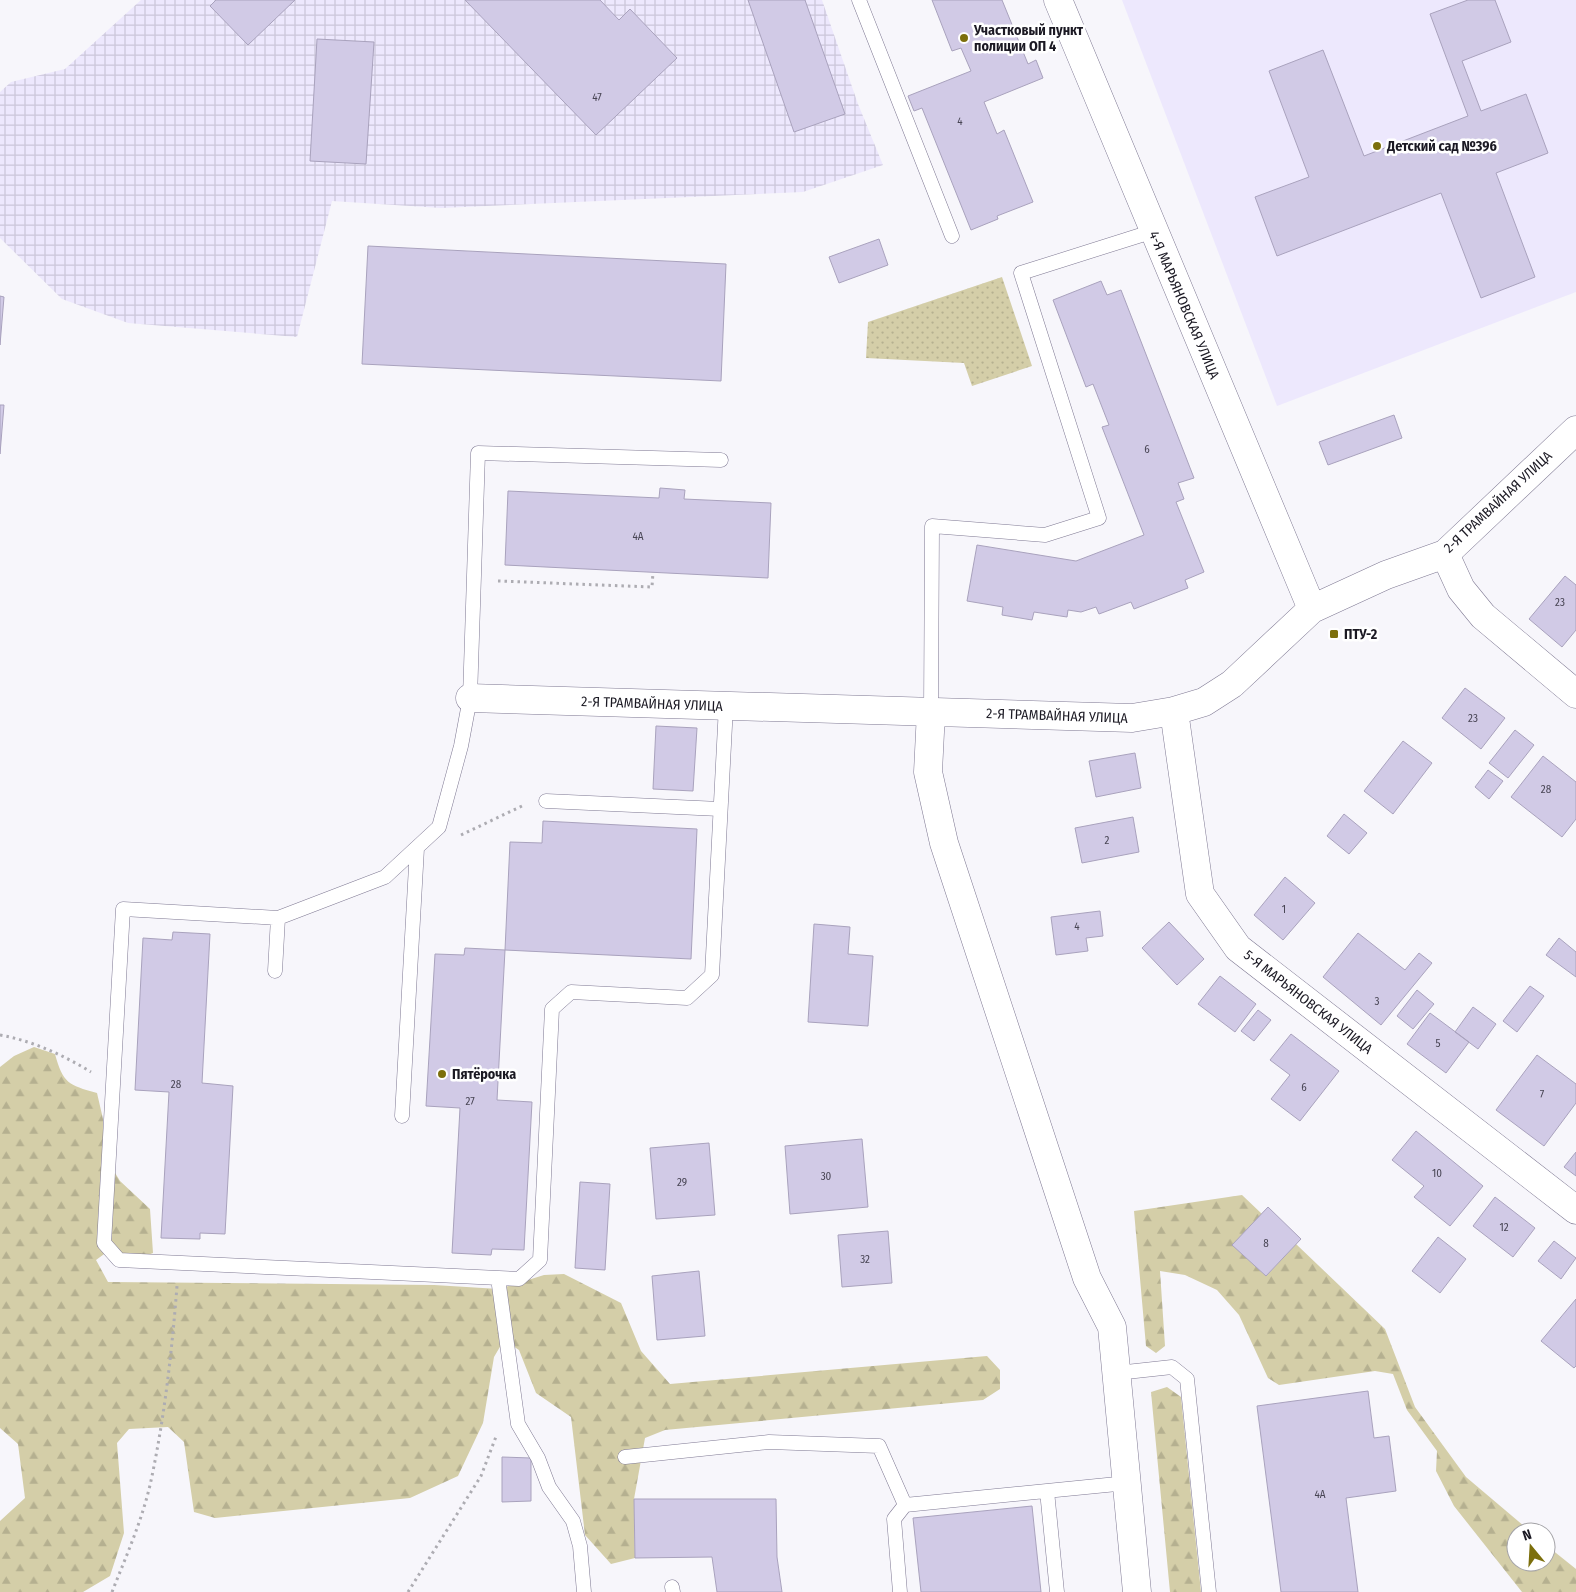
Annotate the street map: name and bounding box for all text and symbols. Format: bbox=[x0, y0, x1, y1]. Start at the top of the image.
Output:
place label: Участковый пункт полиции ОП 4 bbox=[973, 22, 1084, 55]
marker: Участковый пункт полиции ОП 4 bbox=[958, 32, 970, 44]
house number: 47 bbox=[592, 91, 602, 104]
house number: 4 bbox=[957, 115, 963, 128]
place label: Детский сад №396 bbox=[1386, 138, 1497, 155]
marker: Детский сад №396 bbox=[1371, 140, 1383, 152]
street label: 4-Я МАРЬЯНОВСКАЯ УЛИЦА bbox=[1145, 228, 1223, 382]
house number: 6 bbox=[1144, 443, 1150, 456]
street label: 2-Я ТРАМВАЙНАЯ УЛИЦА bbox=[1440, 447, 1556, 557]
house number: 4А bbox=[632, 530, 644, 543]
house number: 23 bbox=[1555, 596, 1565, 609]
place label: ПТУ-2 bbox=[1344, 626, 1378, 643]
marker: ПТУ-2 bbox=[1328, 628, 1340, 640]
street label: 2-Я ТРАМВАЙНАЯ УЛИЦА bbox=[581, 693, 724, 715]
street label: 2-Я ТРАМВАЙНАЯ УЛИЦА bbox=[986, 705, 1129, 727]
house number: 23 bbox=[1468, 712, 1478, 725]
house number: 28 bbox=[1541, 783, 1552, 796]
house number: 2 bbox=[1105, 834, 1110, 847]
house number: 1 bbox=[1282, 903, 1286, 916]
house number: 4 bbox=[1074, 920, 1080, 933]
street label: 5-Я МАРЬЯНОВСКАЯ УЛИЦА bbox=[1240, 946, 1376, 1058]
house number: 3 bbox=[1375, 995, 1380, 1008]
house number: 5 bbox=[1435, 1037, 1441, 1050]
place label: Пятёрочка bbox=[452, 1066, 516, 1083]
marker: Пятёрочка bbox=[436, 1068, 448, 1080]
house number: 28 bbox=[171, 1078, 182, 1091]
house number: 6 bbox=[1301, 1081, 1307, 1094]
house number: 7 bbox=[1540, 1088, 1545, 1101]
house number: 27 bbox=[465, 1095, 475, 1108]
house number: 10 bbox=[1432, 1167, 1442, 1180]
house number: 30 bbox=[821, 1170, 832, 1183]
house number: 29 bbox=[677, 1176, 687, 1189]
house number: 12 bbox=[1499, 1221, 1509, 1234]
house number: 8 bbox=[1263, 1237, 1269, 1250]
house number: 32 bbox=[860, 1253, 870, 1266]
house number: 4А bbox=[1314, 1488, 1326, 1501]
north arrow bbox=[1506, 1522, 1556, 1572]
text: N bbox=[1521, 1526, 1534, 1544]

